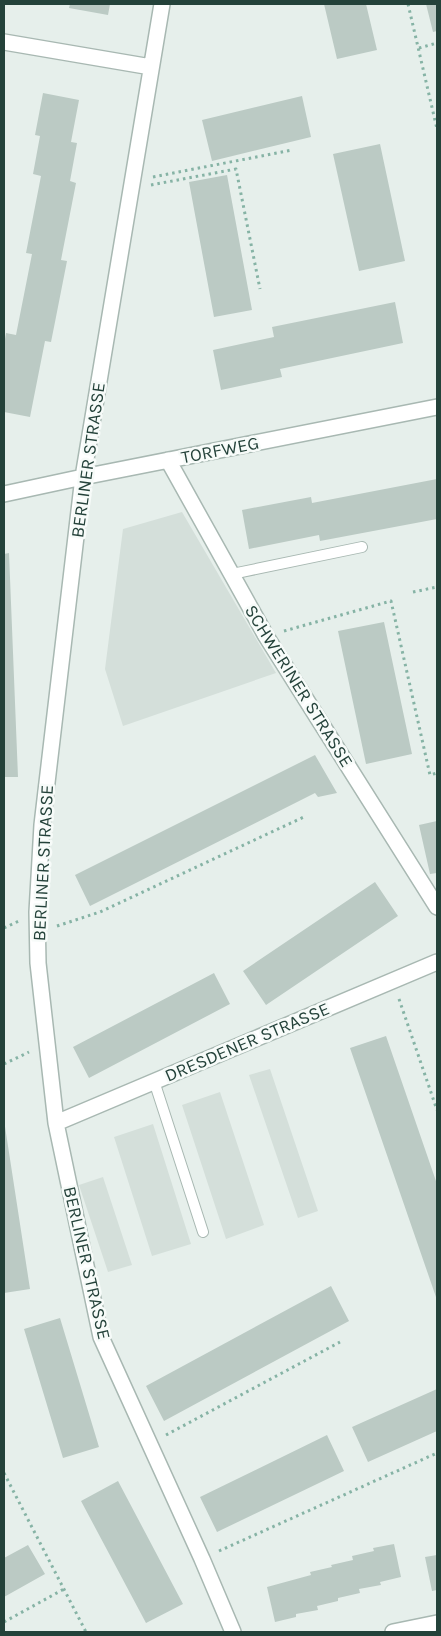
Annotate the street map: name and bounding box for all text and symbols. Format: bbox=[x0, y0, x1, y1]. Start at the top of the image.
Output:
street label: BERLINER STRASSE bbox=[66, 381, 110, 539]
street label: TORFWEG bbox=[179, 432, 261, 468]
street label: SCHWERINER STRASSE bbox=[240, 601, 358, 771]
street label: BERLINER STRASSE bbox=[28, 784, 58, 942]
street label: DRESDENER STRASSE bbox=[161, 997, 333, 1087]
street label: BERLINER STRASSE bbox=[59, 1184, 115, 1342]

